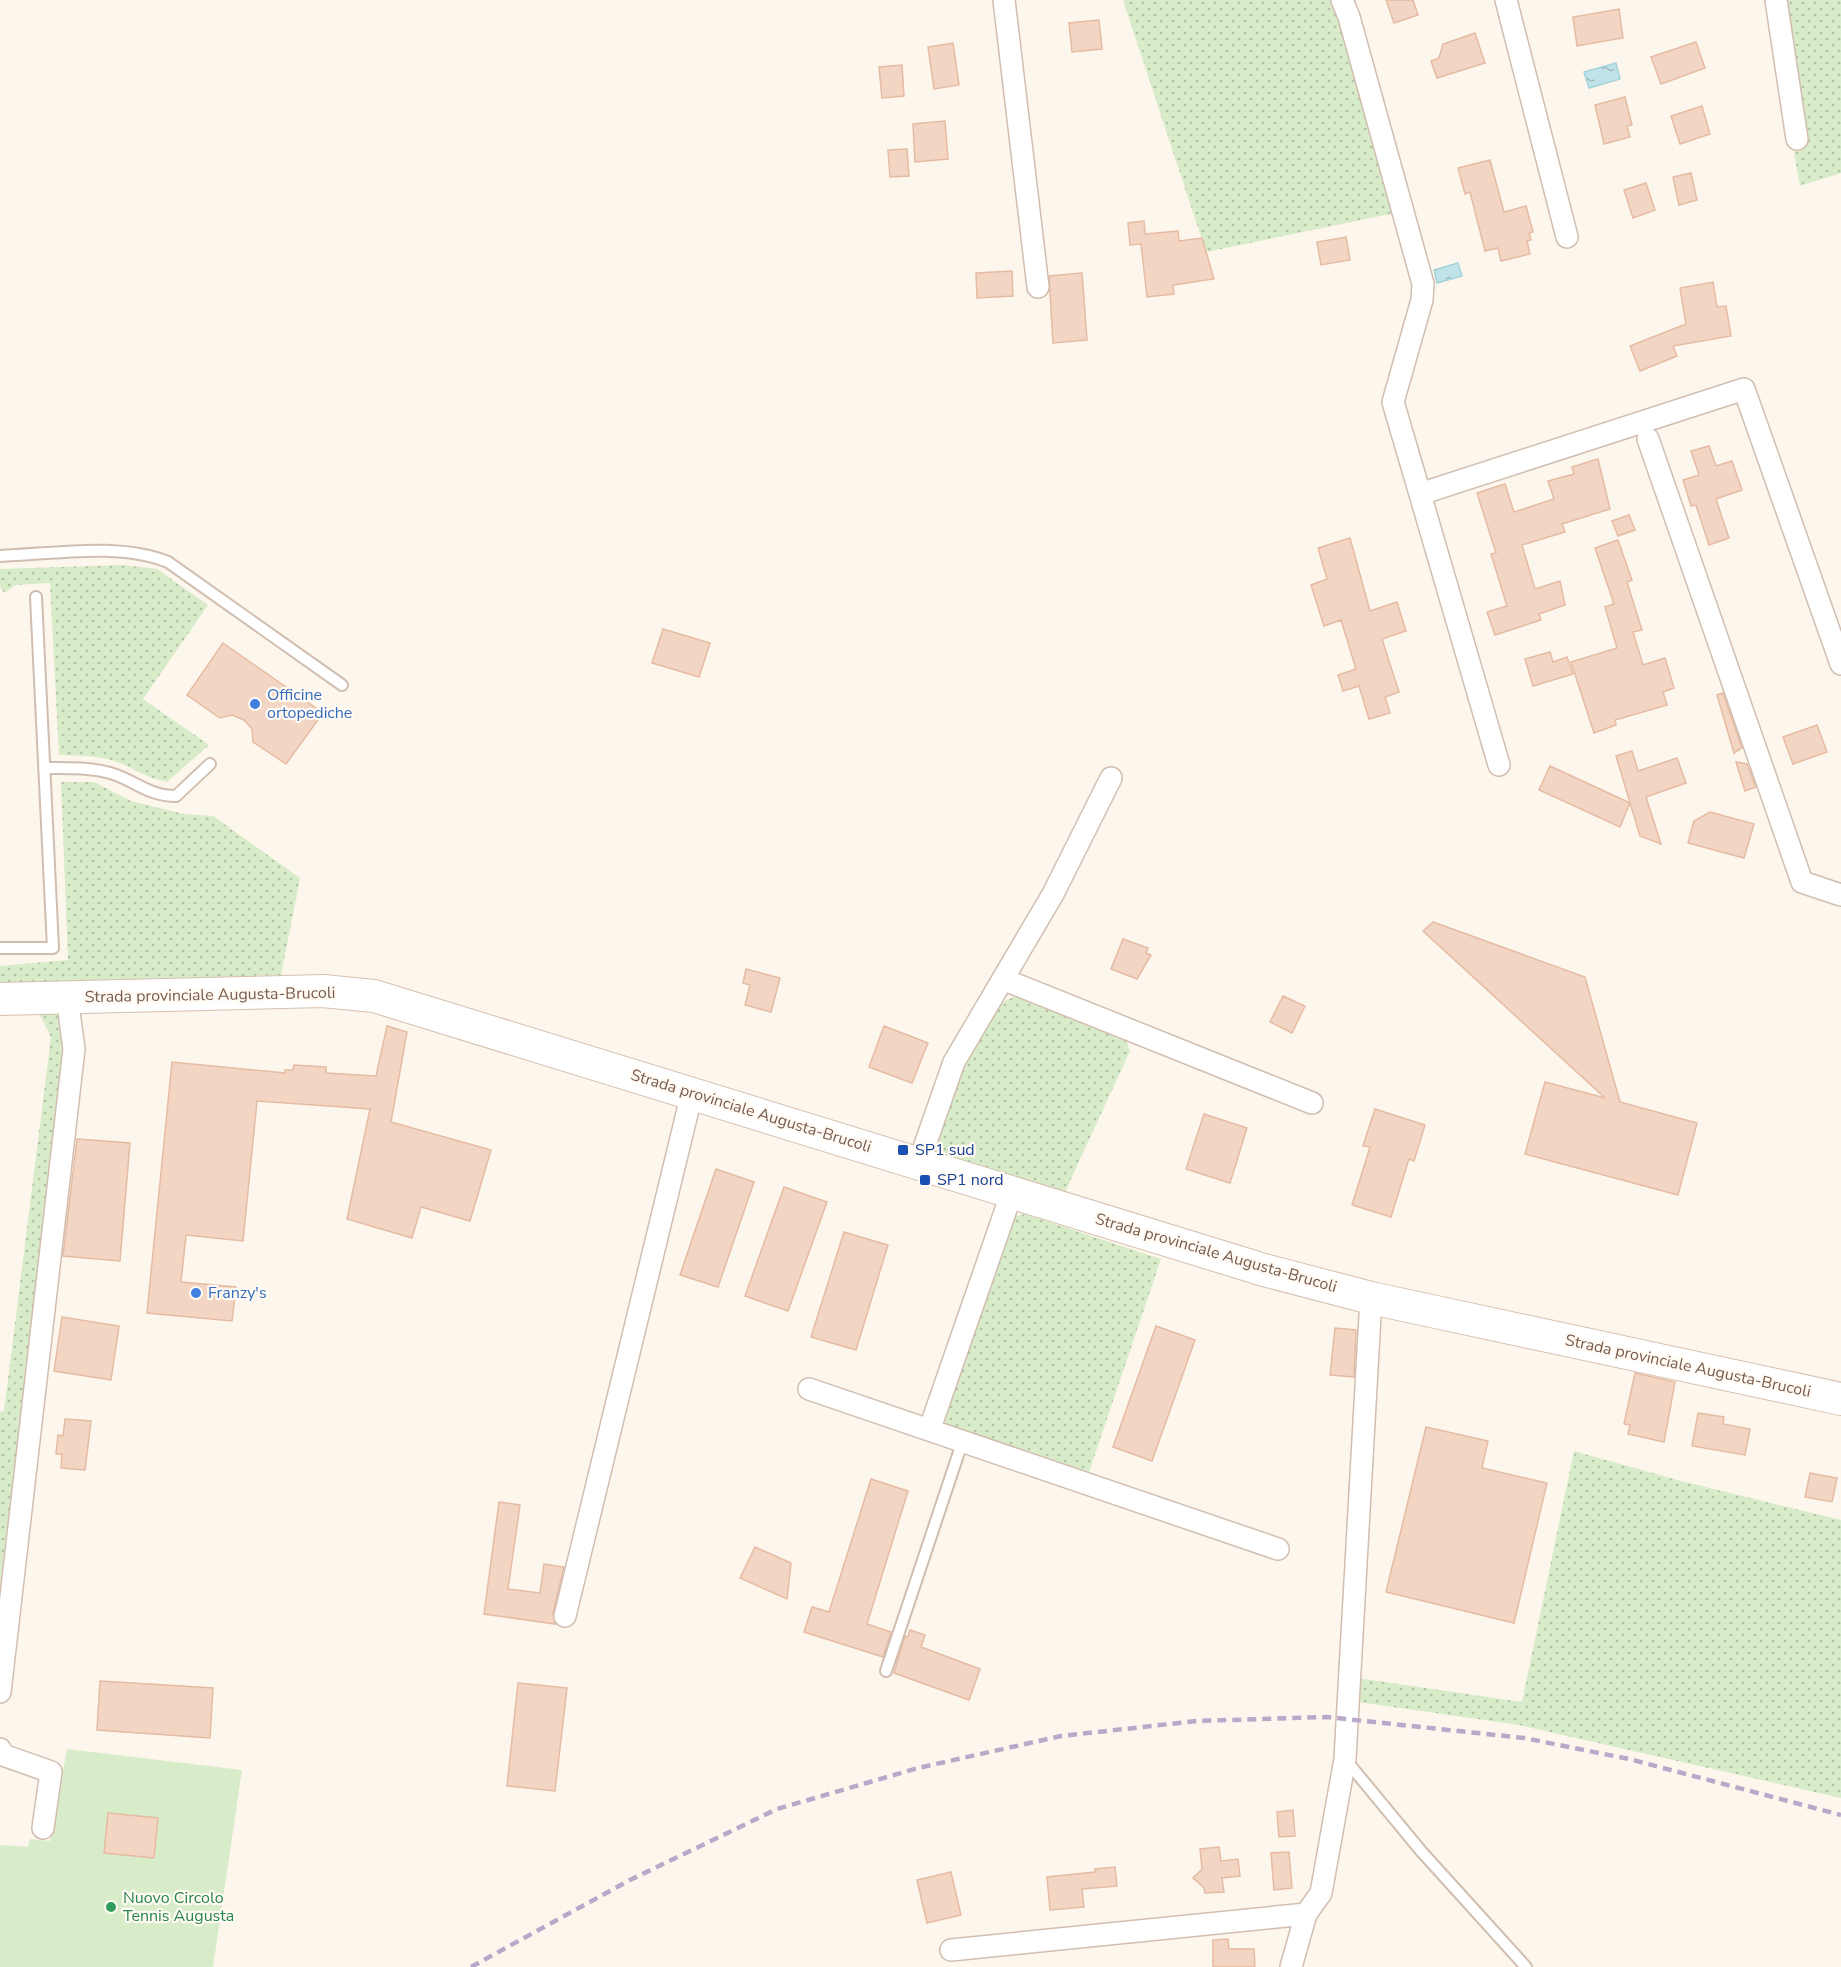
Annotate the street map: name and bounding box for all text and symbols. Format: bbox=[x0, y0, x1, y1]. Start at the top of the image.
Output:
place label: Officine ortopediche bbox=[267, 684, 352, 724]
marker: Officine ortopediche bbox=[248, 697, 262, 711]
street label: Strada provinciale Augusta-Brucoli bbox=[84, 982, 336, 1008]
street label: Strada provinciale Augusta-Brucoli bbox=[628, 1064, 874, 1158]
place label: SP1 sud bbox=[915, 1139, 975, 1161]
marker: SP1 sud bbox=[896, 1143, 910, 1157]
place label: SP1 nord bbox=[937, 1169, 1004, 1191]
marker: SP1 nord bbox=[918, 1173, 932, 1187]
street label: Strada provinciale Augusta-Brucoli bbox=[1092, 1208, 1340, 1298]
place label: Franzy's bbox=[208, 1282, 267, 1304]
marker: Franzy's bbox=[189, 1286, 203, 1300]
street label: Strada provinciale Augusta-Brucoli bbox=[1563, 1329, 1813, 1403]
place label: Nuovo Circolo Tennis Augusta bbox=[123, 1887, 234, 1927]
marker: Nuovo Circolo Tennis Augusta bbox=[104, 1900, 118, 1914]

